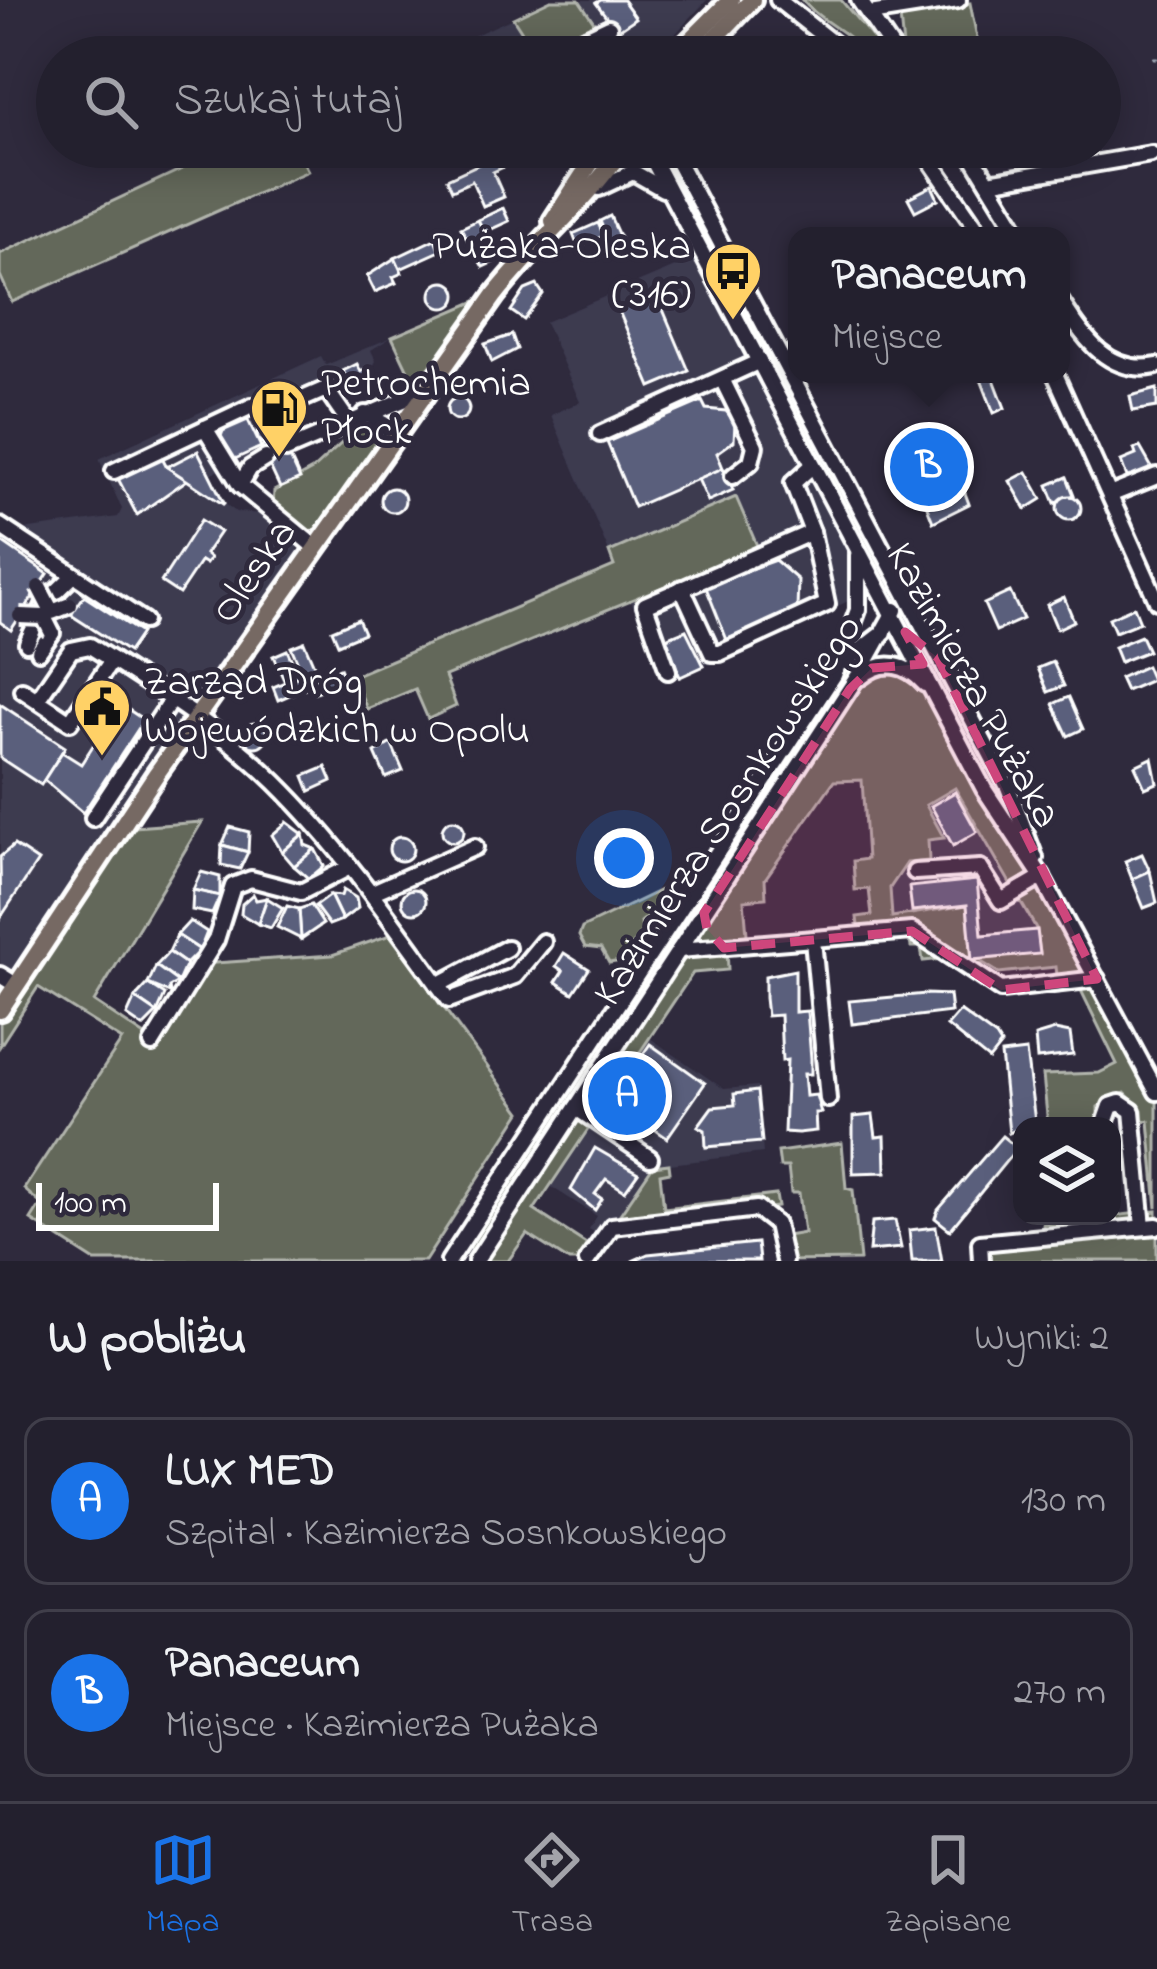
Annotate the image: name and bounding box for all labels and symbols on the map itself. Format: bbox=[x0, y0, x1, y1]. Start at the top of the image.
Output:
place label: Pużaka-Oleska (316) bbox=[432, 217, 691, 326]
bus stop icon: Pużaka-Oleska (316) bbox=[702, 240, 764, 322]
place label: Petrochemia Płock bbox=[321, 354, 531, 463]
fuel station icon: Petrochemia Płock bbox=[248, 377, 310, 459]
pin: B bbox=[890, 422, 968, 512]
street label: Oleska bbox=[197, 507, 313, 637]
street label: Kazimierza Pużaka bbox=[868, 532, 1076, 840]
street label: Kazimierza Sosnkowskiego bbox=[579, 603, 879, 1019]
place label: Zarząd Dróg Wojewódzkich w Opolu bbox=[144, 653, 530, 762]
public building icon: Zarząd Dróg Wojewódzkich w Opolu bbox=[71, 676, 133, 758]
your location bbox=[594, 828, 654, 888]
pin: A bbox=[588, 1051, 666, 1141]
scale bar bbox=[36, 1177, 219, 1230]

